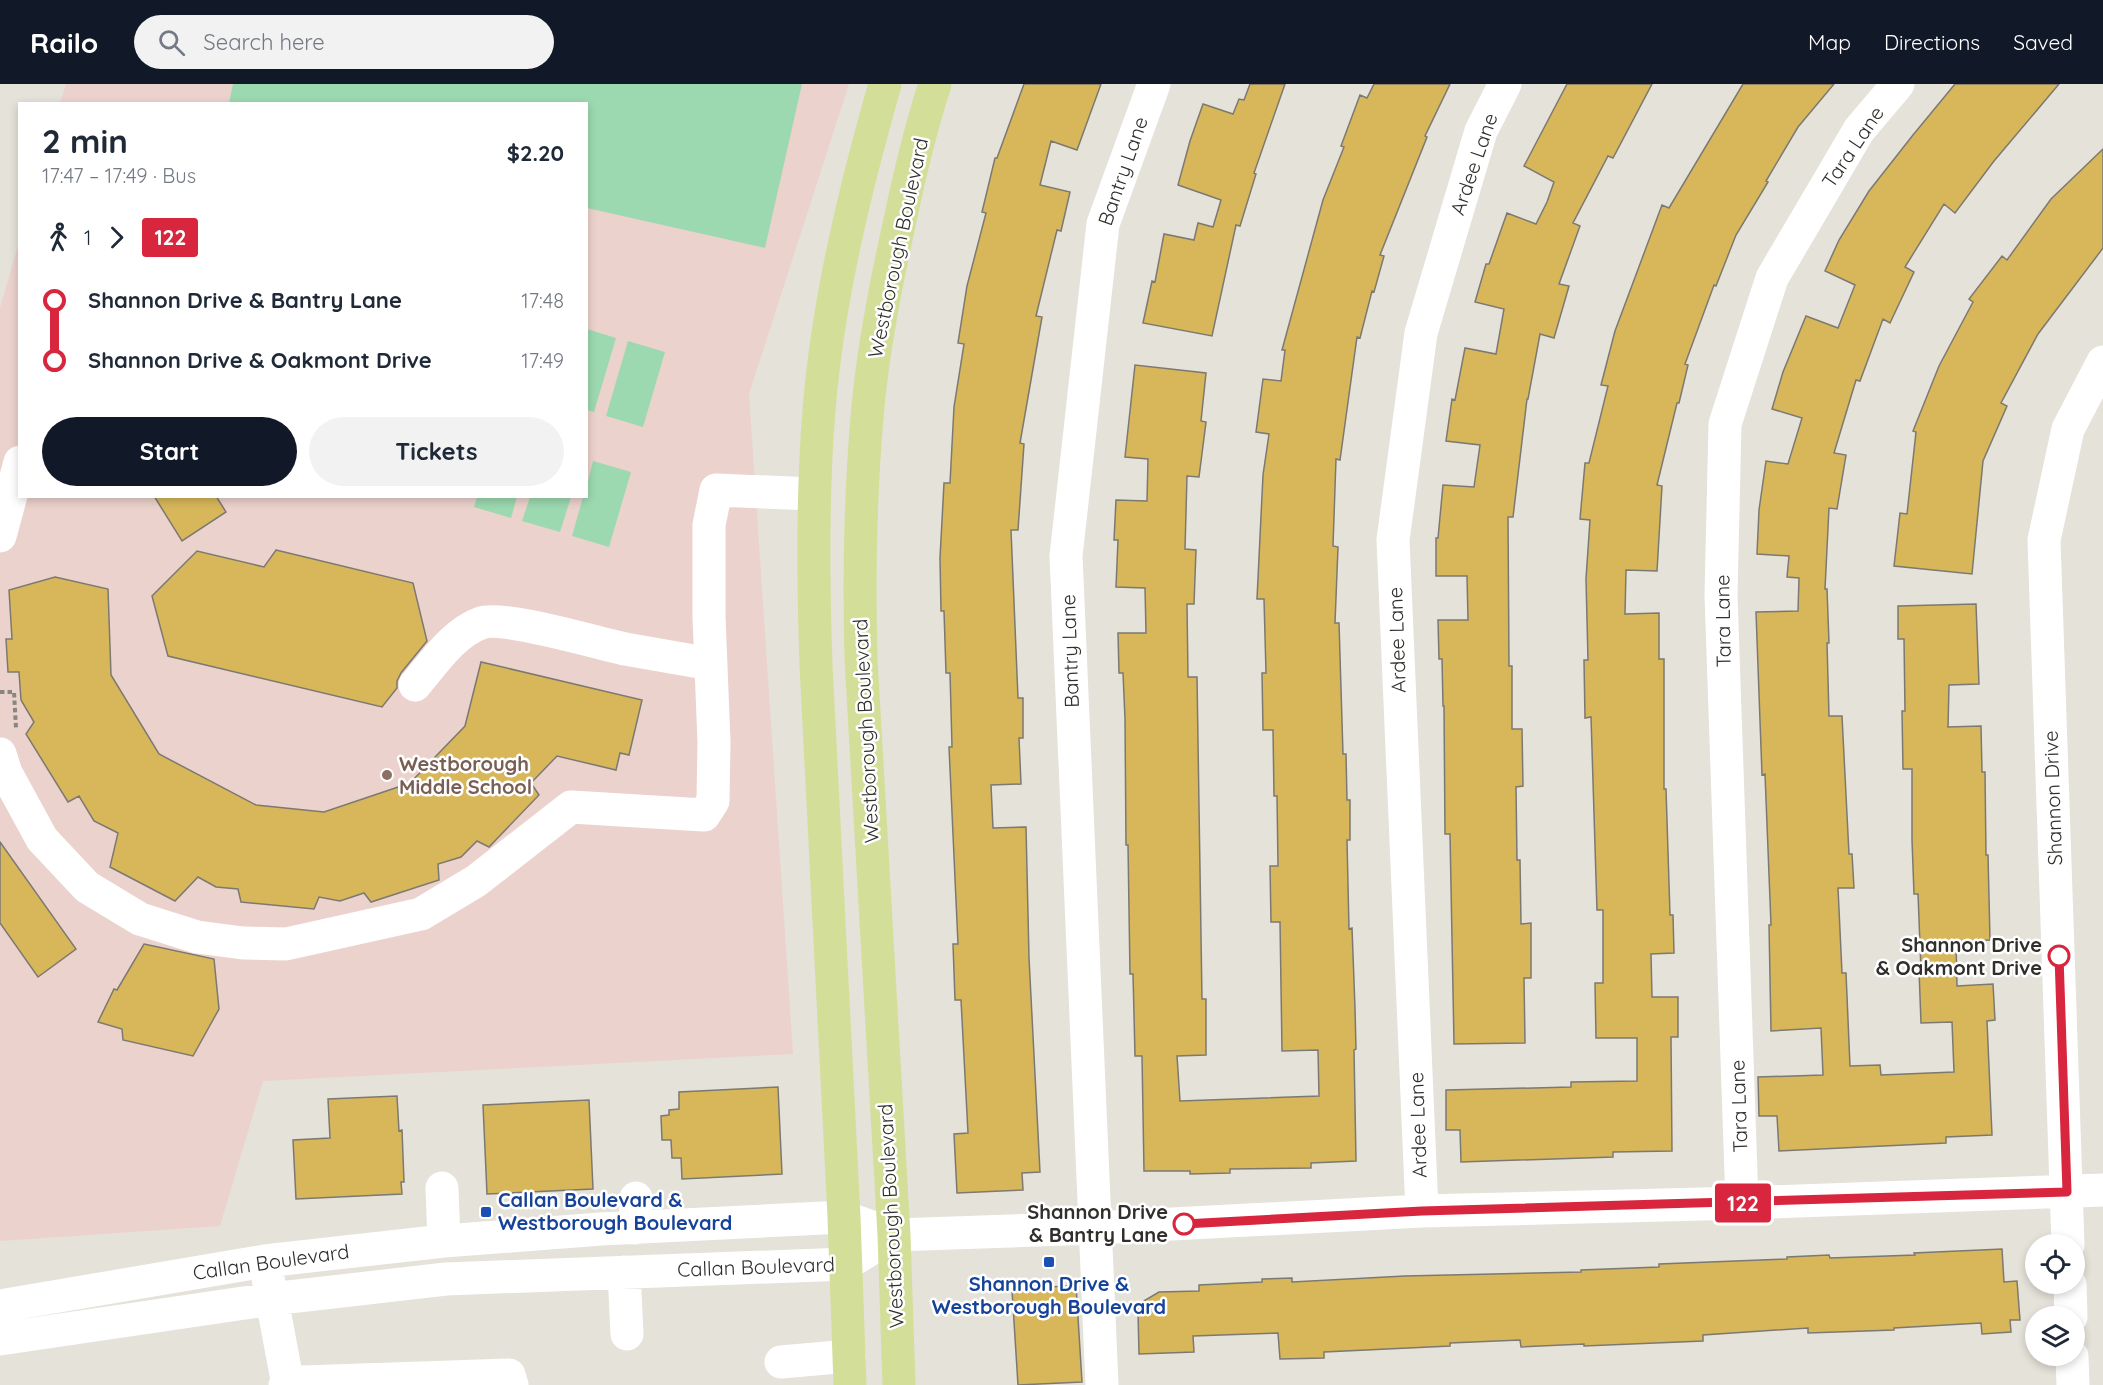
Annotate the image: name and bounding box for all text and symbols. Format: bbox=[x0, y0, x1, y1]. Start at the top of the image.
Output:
search box bbox=[134, 15, 554, 69]
text: Railo bbox=[30, 25, 98, 60]
icon: search bbox=[155, 26, 188, 59]
text: Search here bbox=[203, 28, 325, 56]
text: Map bbox=[1808, 29, 1851, 55]
text: Directions bbox=[1884, 29, 1980, 55]
text: Saved bbox=[2013, 29, 2073, 55]
street label: Tara Lane bbox=[1816, 101, 1889, 192]
street label: Ardee Lane bbox=[1444, 110, 1503, 218]
street label: Bantry Lane bbox=[1092, 113, 1153, 229]
text: 2 min bbox=[42, 120, 128, 161]
street label: Westborough Boulevard bbox=[862, 135, 933, 360]
text: $2.20 bbox=[507, 139, 564, 167]
text: 17:47 – 17:49 · Bus bbox=[42, 163, 196, 188]
icon: walk bbox=[42, 221, 75, 254]
icon: forward bbox=[100, 221, 133, 254]
text: 122 bbox=[154, 224, 186, 250]
text: 1 bbox=[84, 225, 91, 250]
text: Shannon Drive & Bantry Lane bbox=[88, 286, 402, 314]
text: 17:48 bbox=[521, 288, 564, 313]
text: Shannon Drive & Oakmont Drive bbox=[88, 346, 432, 374]
text: 17:49 bbox=[521, 348, 564, 373]
button: Start bbox=[42, 417, 297, 486]
button: Tickets bbox=[309, 417, 564, 486]
street label: Tara Lane bbox=[1709, 574, 1736, 668]
street label: Ardee Lane bbox=[1382, 587, 1411, 693]
street label: Bantry Lane bbox=[1055, 594, 1084, 708]
street label: Westborough Boulevard bbox=[847, 618, 884, 844]
street label: Shannon Drive bbox=[2038, 730, 2067, 866]
place label: Westborough Middle School bbox=[399, 751, 532, 799]
marker: Westborough Middle School bbox=[380, 768, 394, 782]
place label: Shannon Drive & Oakmont Drive bbox=[1876, 932, 2042, 980]
marker: Shannon Drive & Oakmont Drive bbox=[2048, 945, 2070, 967]
street label: Tara Lane bbox=[1724, 1059, 1753, 1153]
street label: Ardee Lane bbox=[1403, 1072, 1432, 1178]
street label: Westborough Boulevard bbox=[872, 1103, 909, 1329]
line badge: 122 bbox=[1708, 1184, 1778, 1222]
place label: Callan Boulevard & Westborough Boulevard bbox=[498, 1187, 732, 1235]
text: 122 bbox=[1727, 1190, 1759, 1216]
place label: Shannon Drive & Bantry Lane bbox=[1027, 1199, 1168, 1247]
marker: Callan Boulevard & Westborough Boulevard bbox=[479, 1205, 493, 1219]
marker: Shannon Drive & Bantry Lane bbox=[1173, 1213, 1195, 1235]
map controls bbox=[2025, 1234, 2085, 1366]
button: locate bbox=[2025, 1234, 2085, 1294]
street label: Callan Boulevard bbox=[191, 1238, 351, 1285]
street label: Callan Boulevard bbox=[677, 1251, 835, 1282]
marker: Shannon Drive & Westborough Boulevard bbox=[1042, 1255, 1056, 1269]
place label: Shannon Drive & Westborough Boulevard bbox=[932, 1271, 1166, 1319]
button: layers bbox=[2025, 1306, 2085, 1366]

